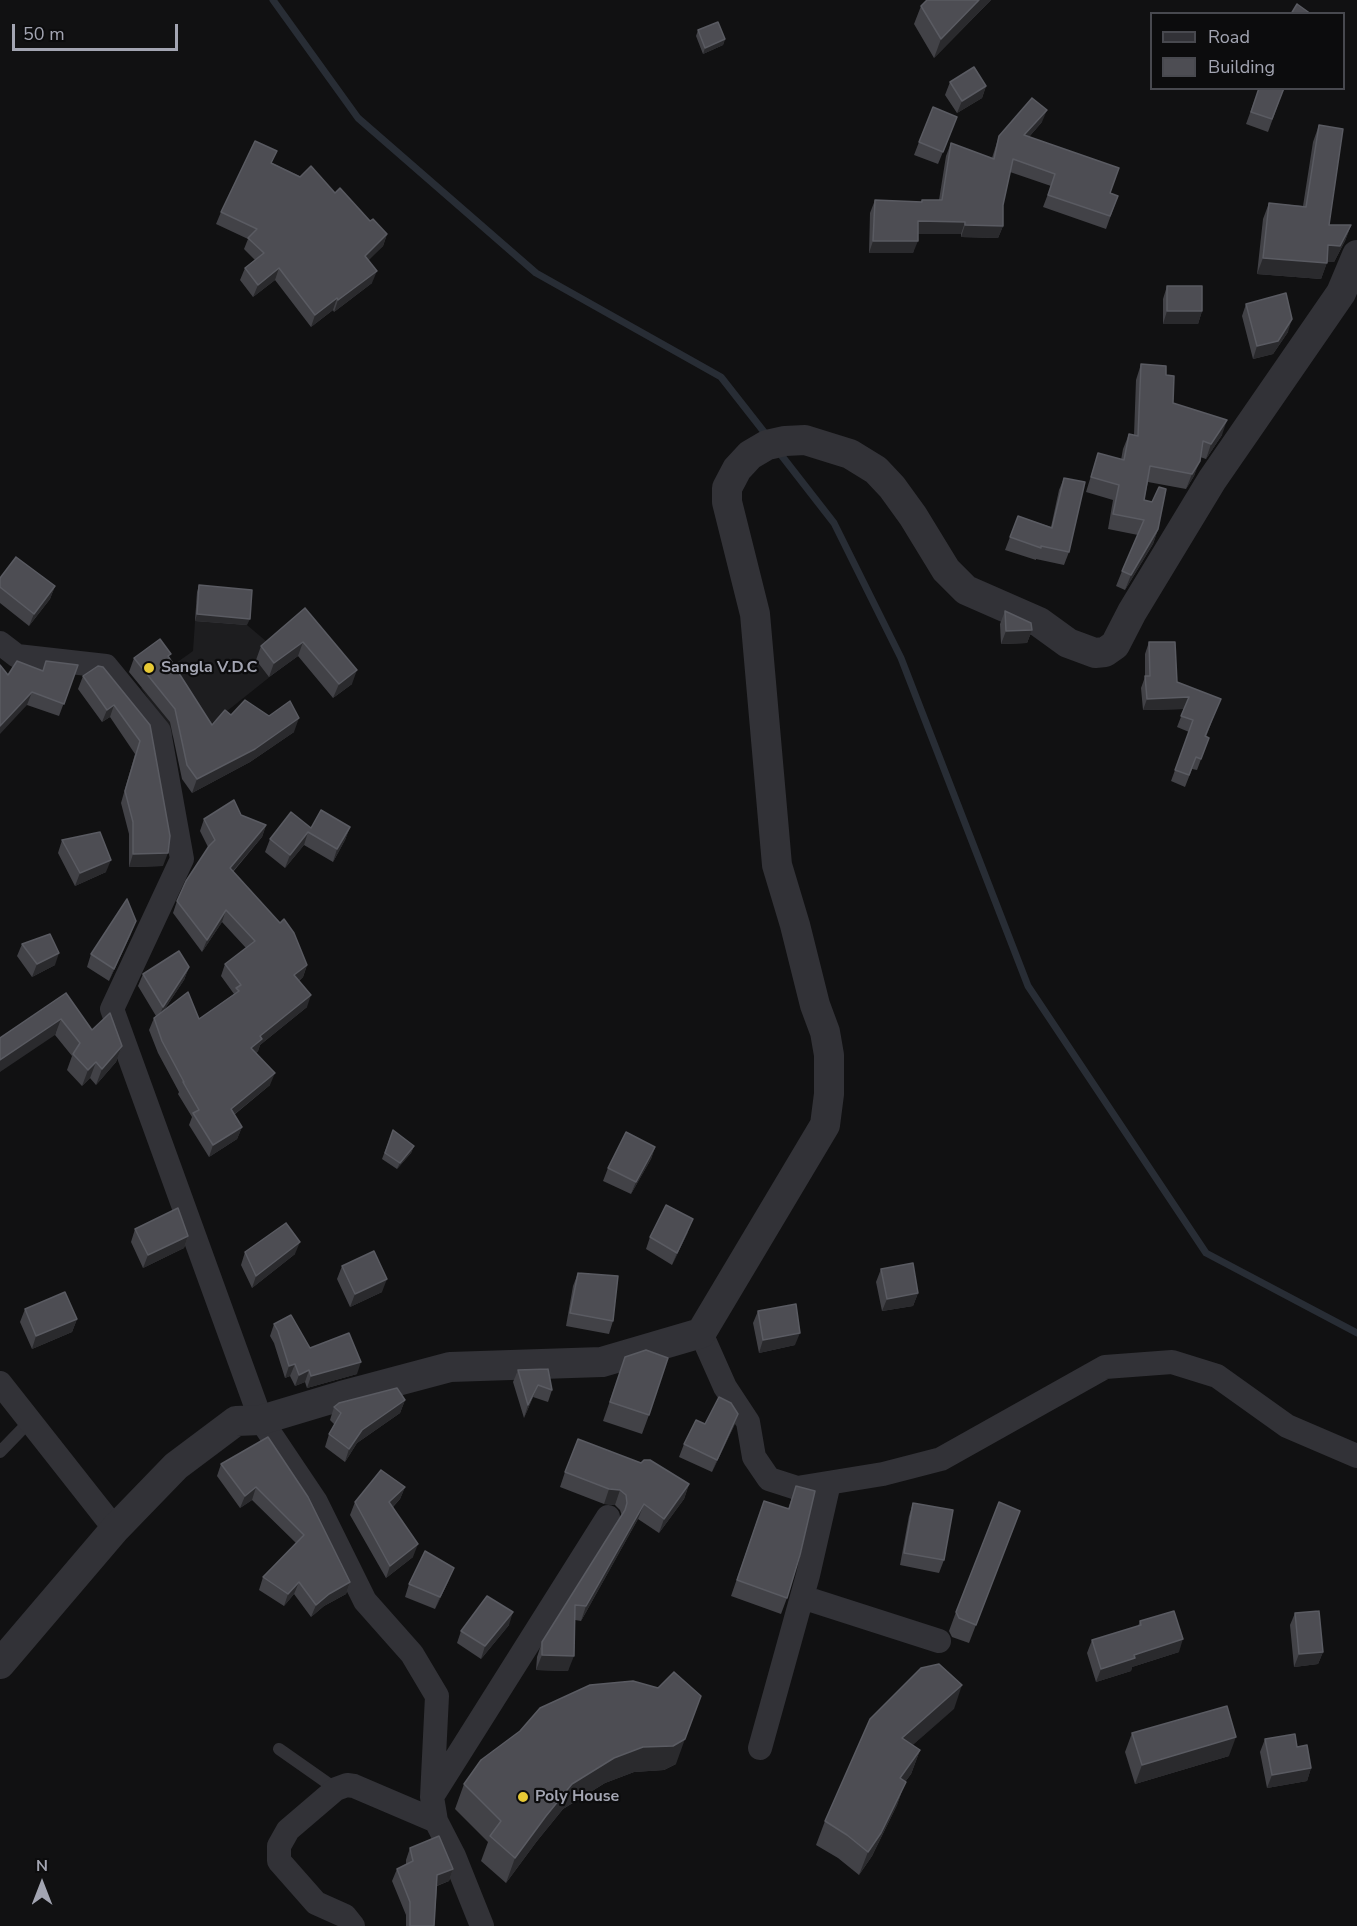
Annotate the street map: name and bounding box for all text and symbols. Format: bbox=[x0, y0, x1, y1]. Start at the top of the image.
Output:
scale bar bbox=[15, 12, 182, 50]
legend bbox=[1150, 12, 1345, 90]
text: 50 m bbox=[23, 22, 65, 46]
text: Road bbox=[1208, 25, 1250, 49]
text: Building bbox=[1208, 55, 1275, 79]
place label: Sangla V.D.C bbox=[161, 658, 257, 678]
marker: Sangla V.D.C bbox=[142, 661, 156, 675]
place label: Poly House bbox=[535, 1787, 619, 1807]
marker: Poly House bbox=[516, 1790, 530, 1804]
north arrow bbox=[12, 1854, 72, 1914]
text: N bbox=[36, 1855, 48, 1877]

